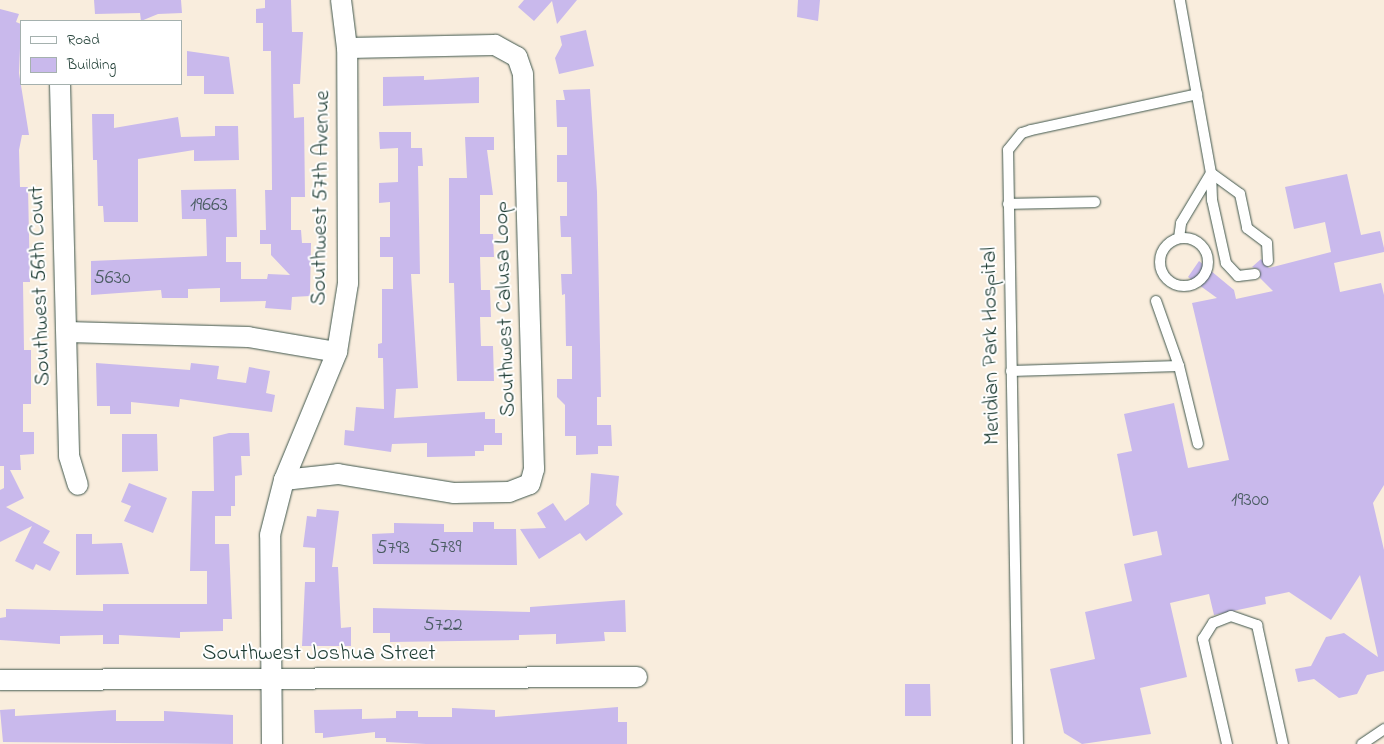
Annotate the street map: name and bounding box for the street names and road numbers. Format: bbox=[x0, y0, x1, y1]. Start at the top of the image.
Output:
street label: Southwest 57th Avenue bbox=[307, 90, 337, 306]
street label: Southwest 56th Court bbox=[24, 186, 58, 386]
street label: Southwest Calusa Loop bbox=[489, 201, 523, 417]
street label: Meridian Park Hospital bbox=[977, 247, 1007, 445]
street label: Southwest Joshua Street bbox=[202, 642, 436, 668]

